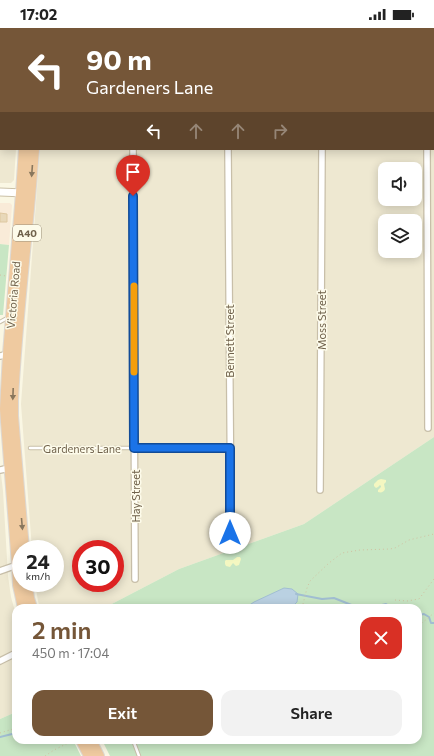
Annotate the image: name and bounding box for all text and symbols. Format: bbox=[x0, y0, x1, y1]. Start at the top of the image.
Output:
text: 17:02 bbox=[20, 5, 57, 23]
text: 90 m bbox=[86, 42, 152, 76]
icon: left bbox=[20, 44, 72, 96]
text: Gardeners Lane bbox=[86, 76, 213, 98]
icon: left bbox=[143, 120, 165, 142]
icon: ahead bbox=[185, 120, 207, 142]
icon: ahead bbox=[227, 120, 249, 142]
icon: right bbox=[269, 120, 291, 142]
pin bbox=[116, 155, 150, 196]
icon: arrive bbox=[122, 161, 144, 183]
map controls bbox=[378, 162, 422, 258]
button: sound bbox=[378, 162, 422, 206]
one-way arrow bbox=[28, 165, 35, 177]
button: layers bbox=[378, 214, 422, 258]
road number: A40 bbox=[13, 225, 41, 241]
street label: Victoria Road bbox=[4, 261, 22, 329]
street label: Moss Street bbox=[315, 289, 328, 350]
street label: Bennett Street bbox=[223, 304, 236, 378]
one-way arrow bbox=[10, 388, 17, 400]
street label: Gardeners Lane bbox=[43, 442, 121, 455]
street label: Hay Street bbox=[129, 469, 142, 522]
position arrow bbox=[209, 512, 251, 554]
one-way arrow bbox=[19, 518, 25, 530]
speed limit sign: 30 bbox=[72, 540, 124, 592]
text: 24 bbox=[26, 549, 50, 573]
text: km/h bbox=[26, 570, 50, 582]
text: 2 min bbox=[32, 615, 91, 644]
button: close bbox=[360, 617, 402, 659]
text: 450 m · 17:04 bbox=[32, 645, 109, 661]
button: Exit bbox=[32, 690, 213, 736]
button: Share bbox=[221, 690, 402, 736]

